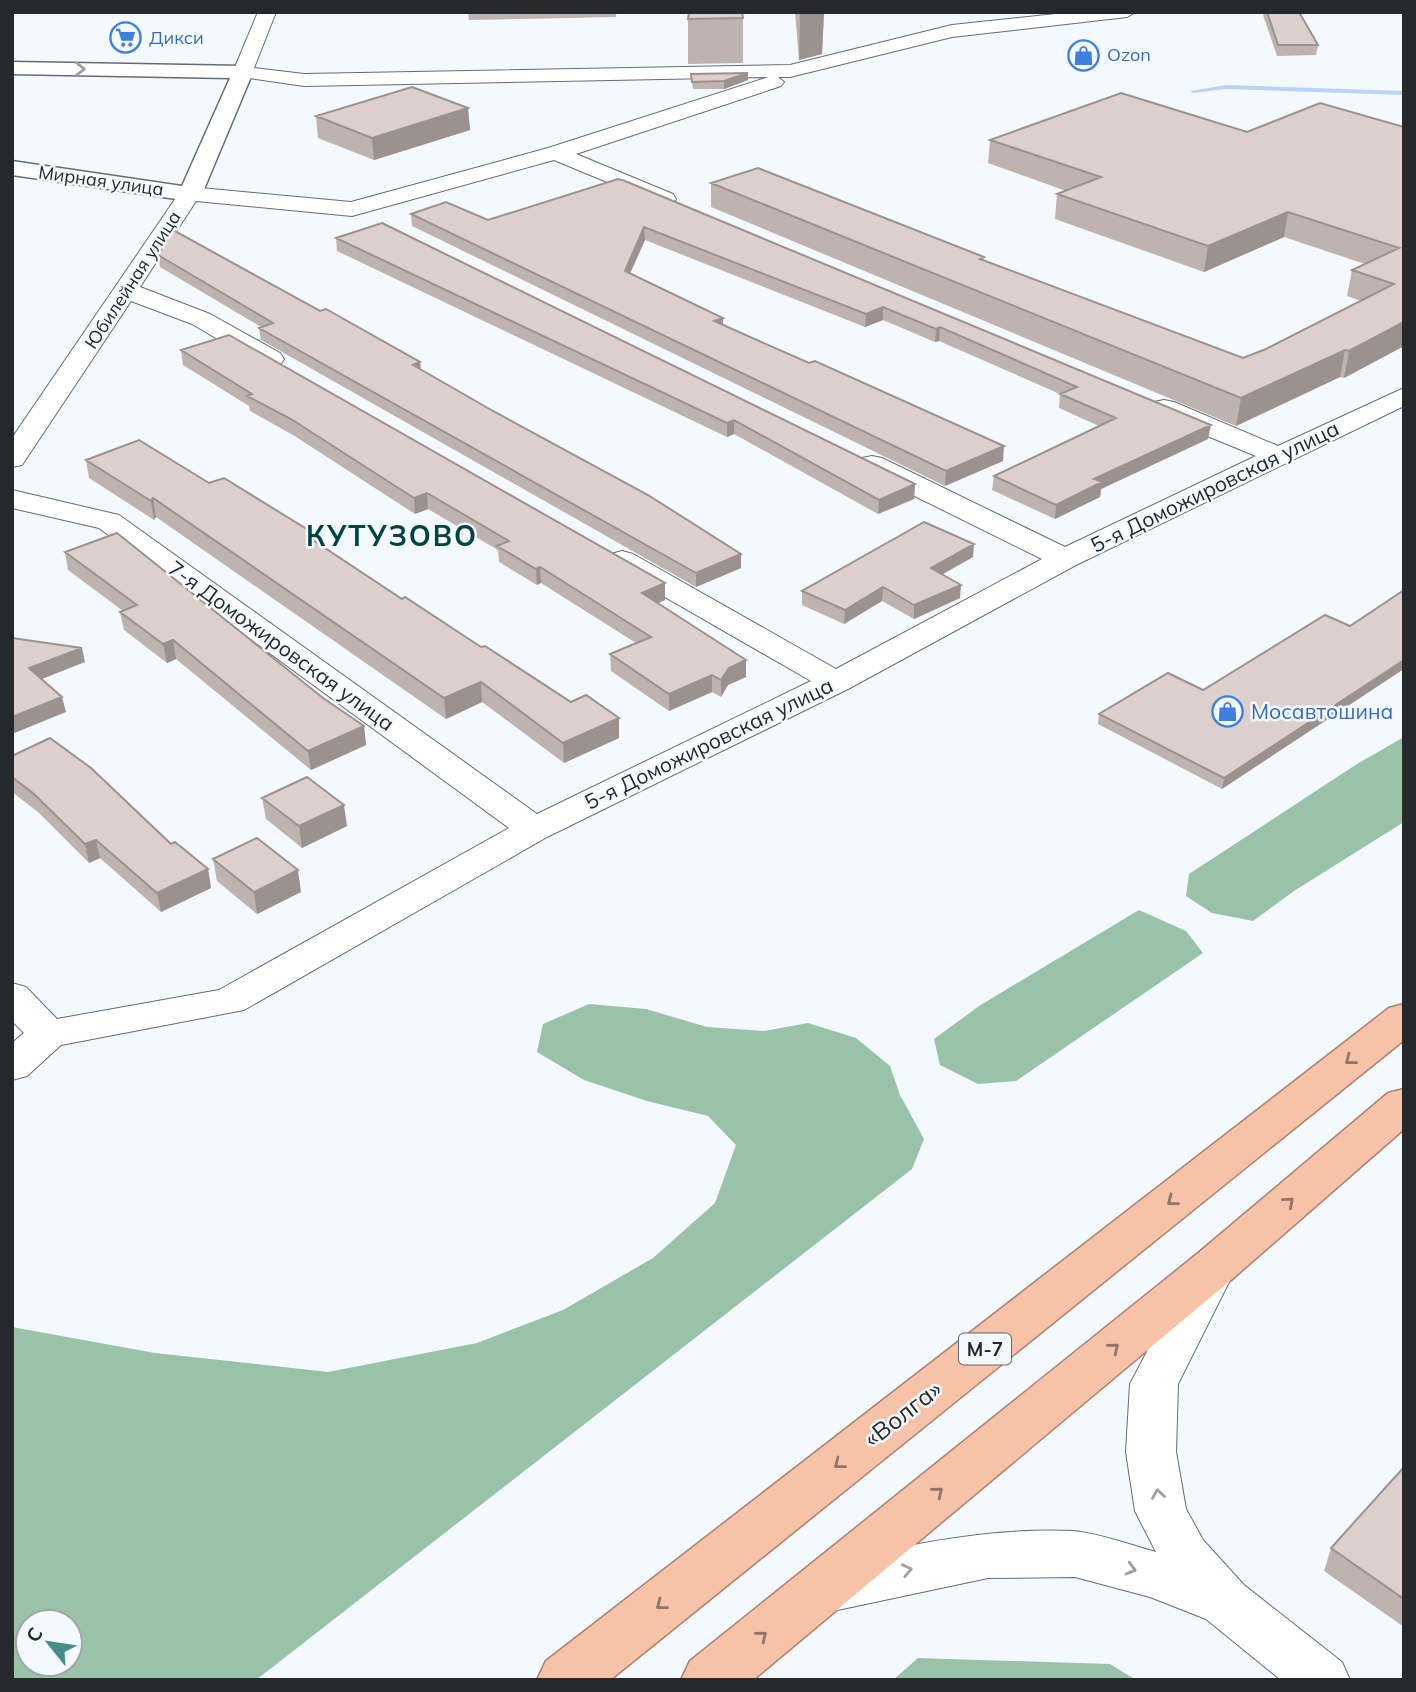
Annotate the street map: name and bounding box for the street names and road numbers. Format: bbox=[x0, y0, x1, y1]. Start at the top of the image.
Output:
street label: Мирная улица bbox=[37, 160, 165, 201]
street label: Юбилейная улица bbox=[79, 206, 186, 353]
street label: 5-я Доможировская улица bbox=[1086, 415, 1343, 558]
street label: 7-я Доможировская улица bbox=[163, 554, 400, 736]
street label: 5-я Доможировская улица bbox=[580, 672, 837, 815]
road number: М-7 bbox=[959, 1334, 1011, 1364]
street label: «Волга» bbox=[857, 1373, 948, 1453]

